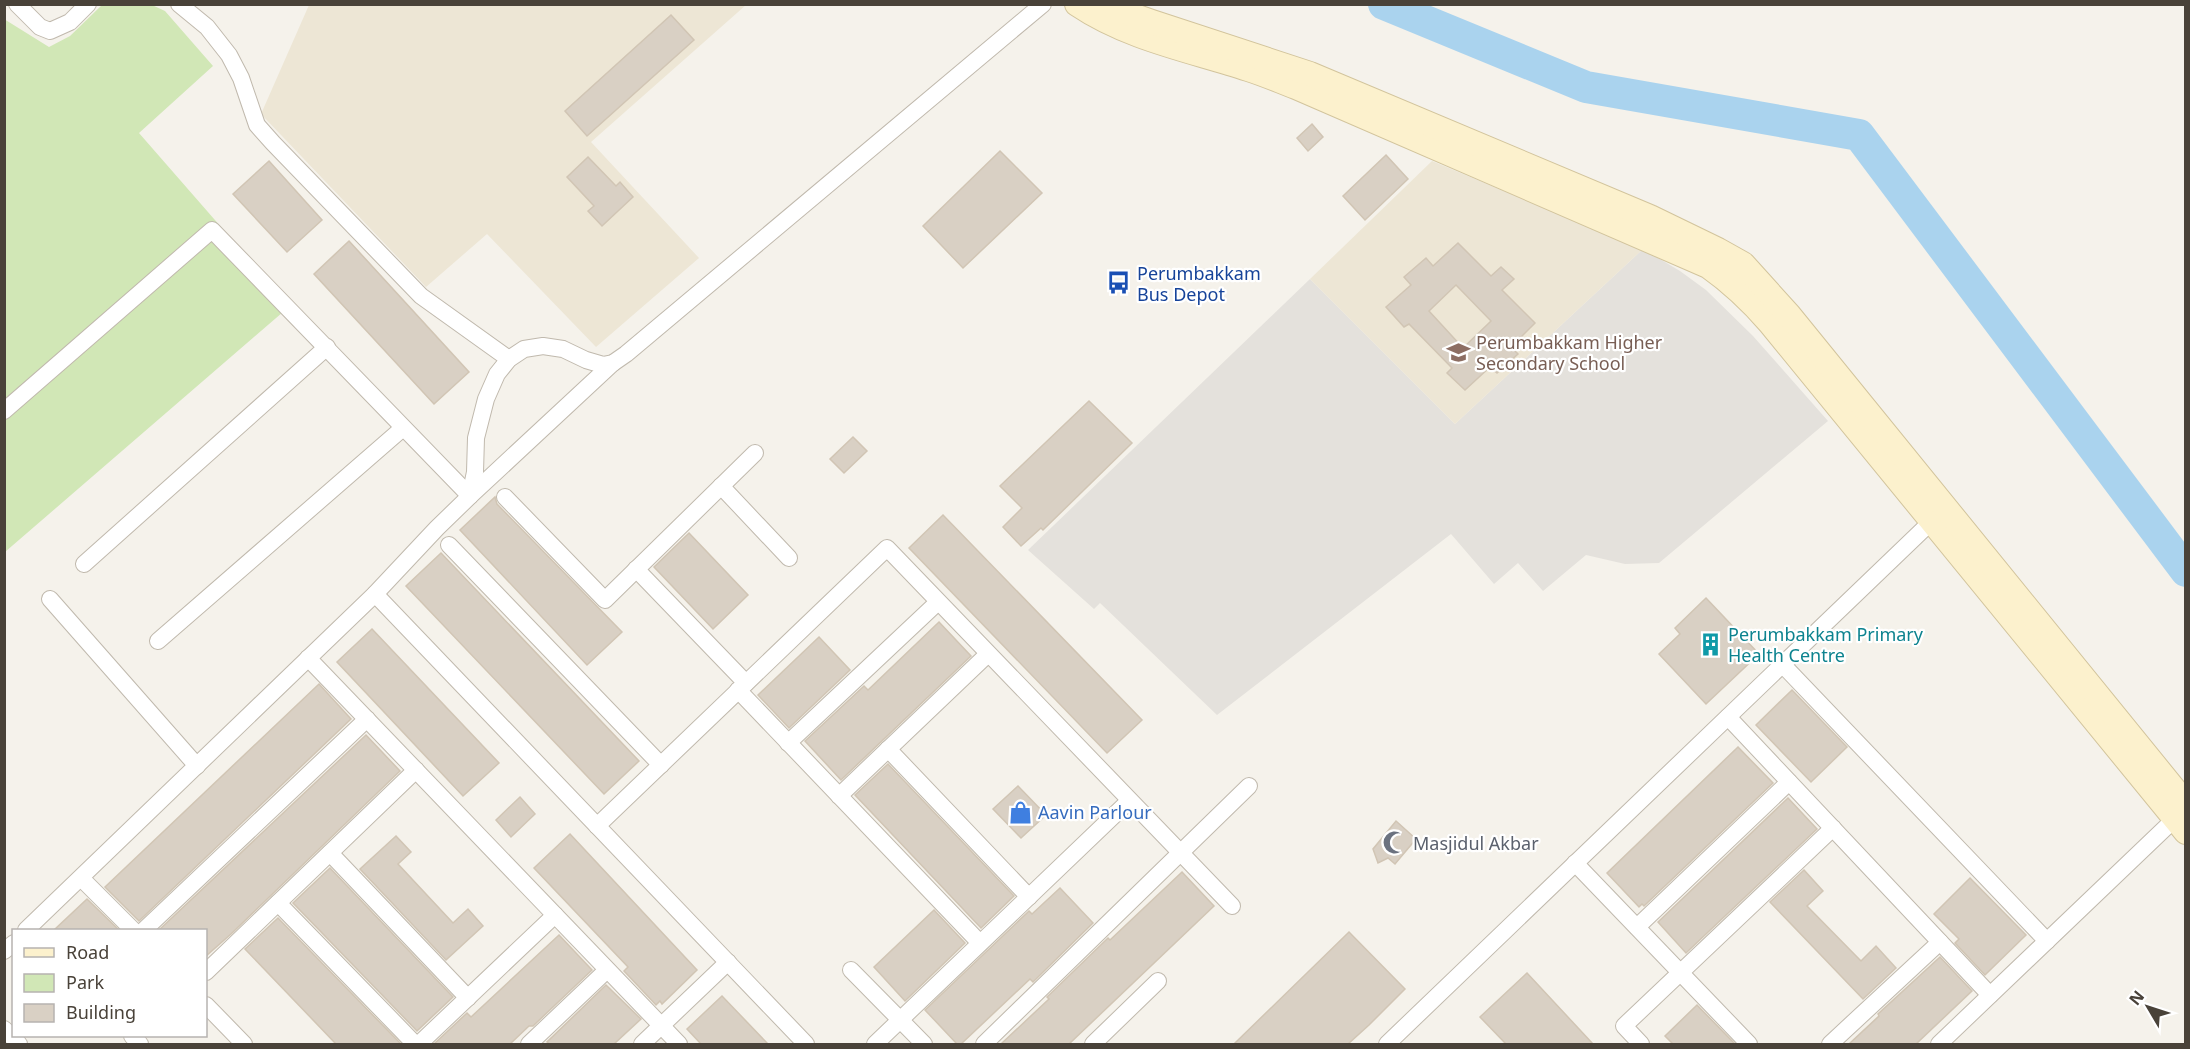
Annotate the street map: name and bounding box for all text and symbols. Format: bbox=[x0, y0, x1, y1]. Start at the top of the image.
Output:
place label: Perumbakkam Bus Depot bbox=[1137, 261, 1261, 306]
bus stop icon: Perumbakkam Bus Depot bbox=[1106, 270, 1132, 296]
place label: Perumbakkam Higher Secondary School bbox=[1476, 330, 1663, 375]
school or university icon: Perumbakkam Higher Secondary School bbox=[1445, 339, 1471, 365]
place label: Perumbakkam Primary Health Centre bbox=[1728, 622, 1924, 667]
building icon: Perumbakkam Primary Health Centre bbox=[1697, 631, 1723, 657]
shop icon: Aavin Parlour bbox=[1007, 799, 1033, 825]
place label: Aavin Parlour bbox=[1038, 800, 1152, 824]
mosque icon: Masjidul Akbar bbox=[1382, 830, 1408, 856]
place label: Masjidul Akbar bbox=[1413, 831, 1539, 855]
legend bbox=[12, 929, 207, 1037]
text: Road bbox=[66, 940, 109, 964]
text: Park bbox=[66, 970, 104, 994]
north arrow bbox=[2118, 977, 2178, 1037]
text: N bbox=[2124, 986, 2149, 1010]
text: Building bbox=[66, 1000, 136, 1024]

